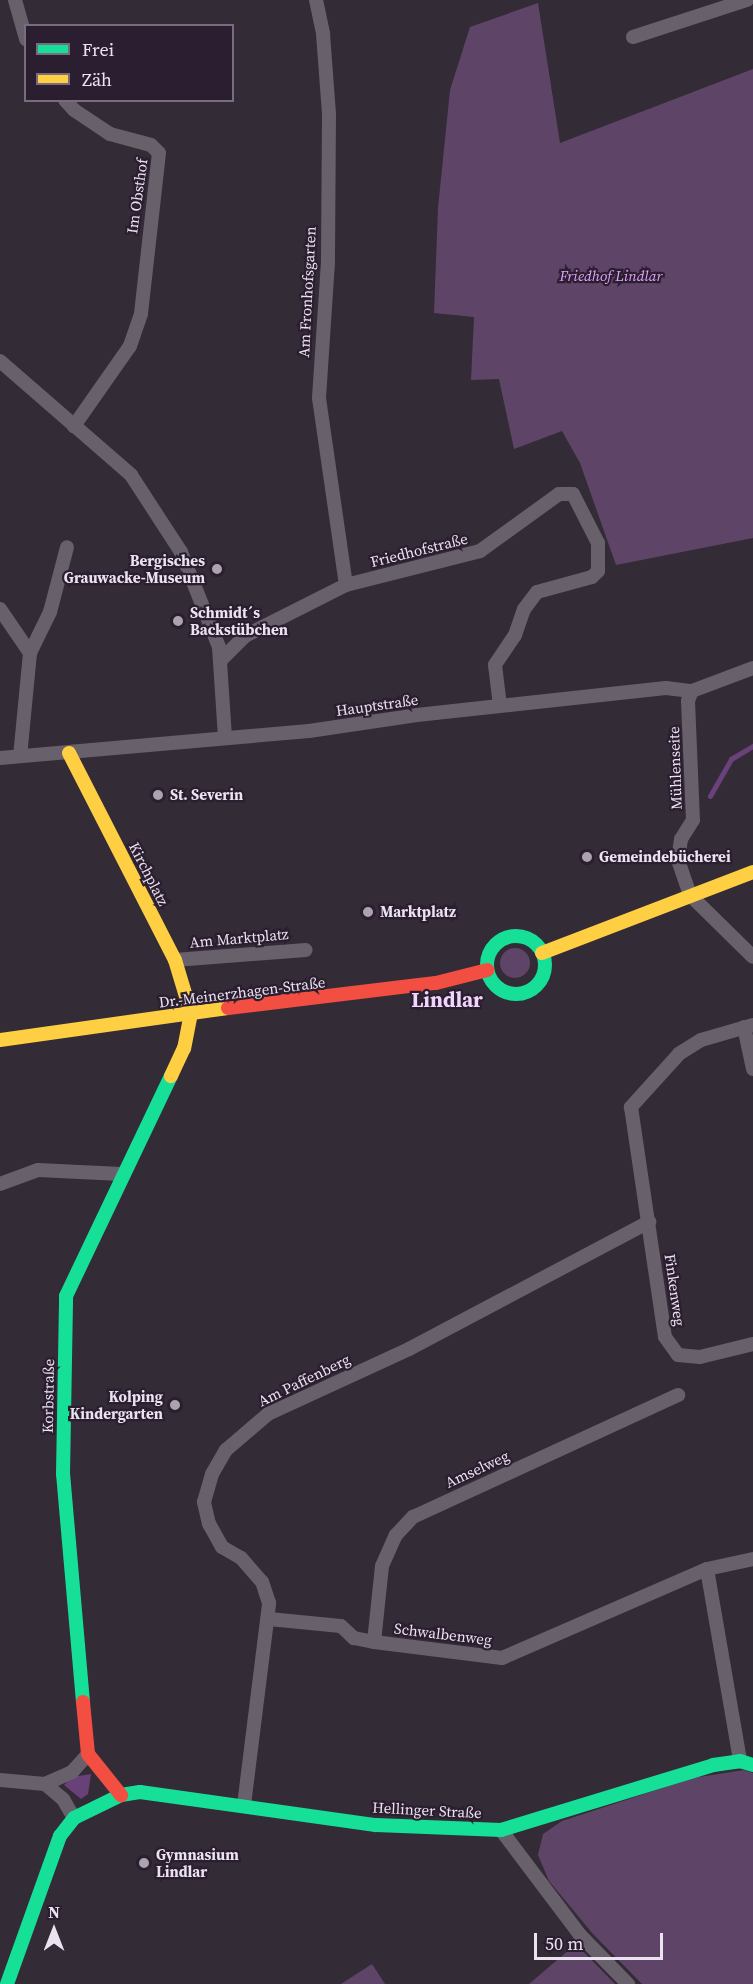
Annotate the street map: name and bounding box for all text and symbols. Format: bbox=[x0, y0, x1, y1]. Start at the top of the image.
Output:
legend bbox=[24, 24, 234, 102]
text: Frei bbox=[82, 37, 114, 62]
text: Zäh bbox=[82, 67, 112, 92]
street label: Im Obsthof bbox=[123, 157, 151, 235]
street label: Am Fronhofsgarten bbox=[295, 226, 319, 358]
park label: Friedhof Lindlar bbox=[559, 267, 663, 285]
street label: Friedhofstraße bbox=[368, 529, 470, 571]
place label: Bergisches Grauwacke-Museum bbox=[64, 551, 205, 586]
marker: Bergisches Grauwacke-Museum bbox=[210, 562, 224, 576]
place label: Schmidt´s Backstübchen bbox=[190, 603, 288, 638]
marker: Schmidt´s Backstübchen bbox=[171, 614, 185, 628]
street label: Hauptstraße bbox=[335, 690, 419, 720]
street label: Mühlenseite bbox=[665, 726, 685, 810]
place label: St. Severin bbox=[170, 786, 243, 804]
marker: St. Severin bbox=[151, 788, 165, 802]
street label: Kirchplatz bbox=[125, 839, 173, 909]
place label: Gemeindebücherei bbox=[599, 848, 731, 866]
marker: Gemeindebücherei bbox=[580, 850, 594, 864]
place label: Marktplatz bbox=[380, 903, 456, 921]
marker: Marktplatz bbox=[361, 905, 375, 919]
street label: Am Marktplatz bbox=[189, 925, 289, 951]
street label: Dr.-Meinerzhagen-Straße bbox=[158, 973, 326, 1011]
district label: Lindlar bbox=[411, 987, 483, 1013]
street label: Finkenweg bbox=[661, 1253, 689, 1327]
street label: Am Paffenberg bbox=[255, 1350, 353, 1410]
street label: Korbstraße bbox=[38, 1359, 58, 1433]
place label: Kolping Kindergarten bbox=[70, 1387, 163, 1422]
marker: Kolping Kindergarten bbox=[168, 1398, 182, 1412]
street label: Amselweg bbox=[442, 1446, 512, 1492]
street label: Schwalbenweg bbox=[393, 1619, 493, 1649]
street label: Hellinger Straße bbox=[372, 1798, 482, 1822]
place label: Gymnasium Lindlar bbox=[156, 1845, 239, 1880]
marker: Gymnasium Lindlar bbox=[137, 1856, 151, 1870]
north arrow bbox=[24, 1900, 84, 1960]
text: N bbox=[48, 1901, 60, 1923]
scale bar bbox=[537, 1921, 666, 1959]
text: 50 m bbox=[545, 1931, 583, 1956]

